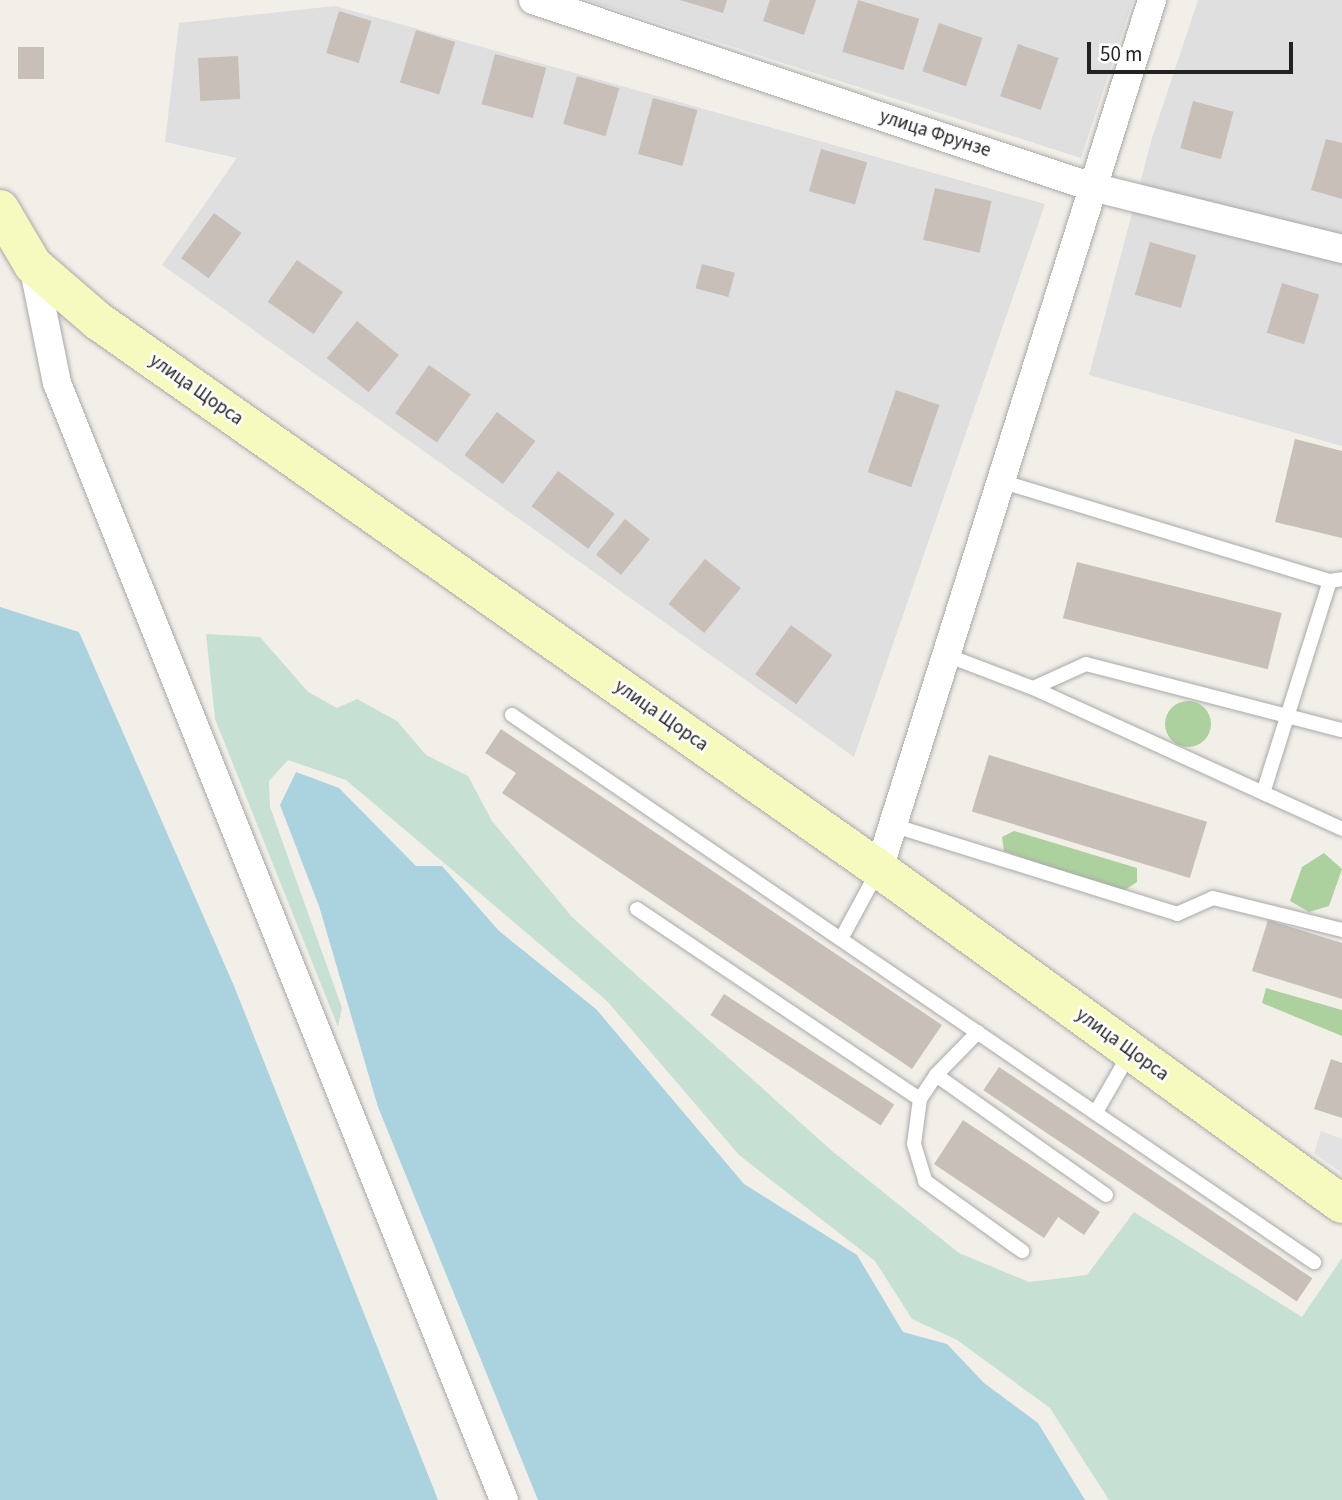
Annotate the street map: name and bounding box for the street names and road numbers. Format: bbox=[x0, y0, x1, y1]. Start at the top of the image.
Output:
street label: улица Фрунзе bbox=[876, 105, 994, 163]
street label: улица Щорса bbox=[145, 349, 247, 431]
street label: улица Щорса bbox=[610, 675, 712, 757]
street label: улица Щорса bbox=[1071, 1004, 1173, 1086]

